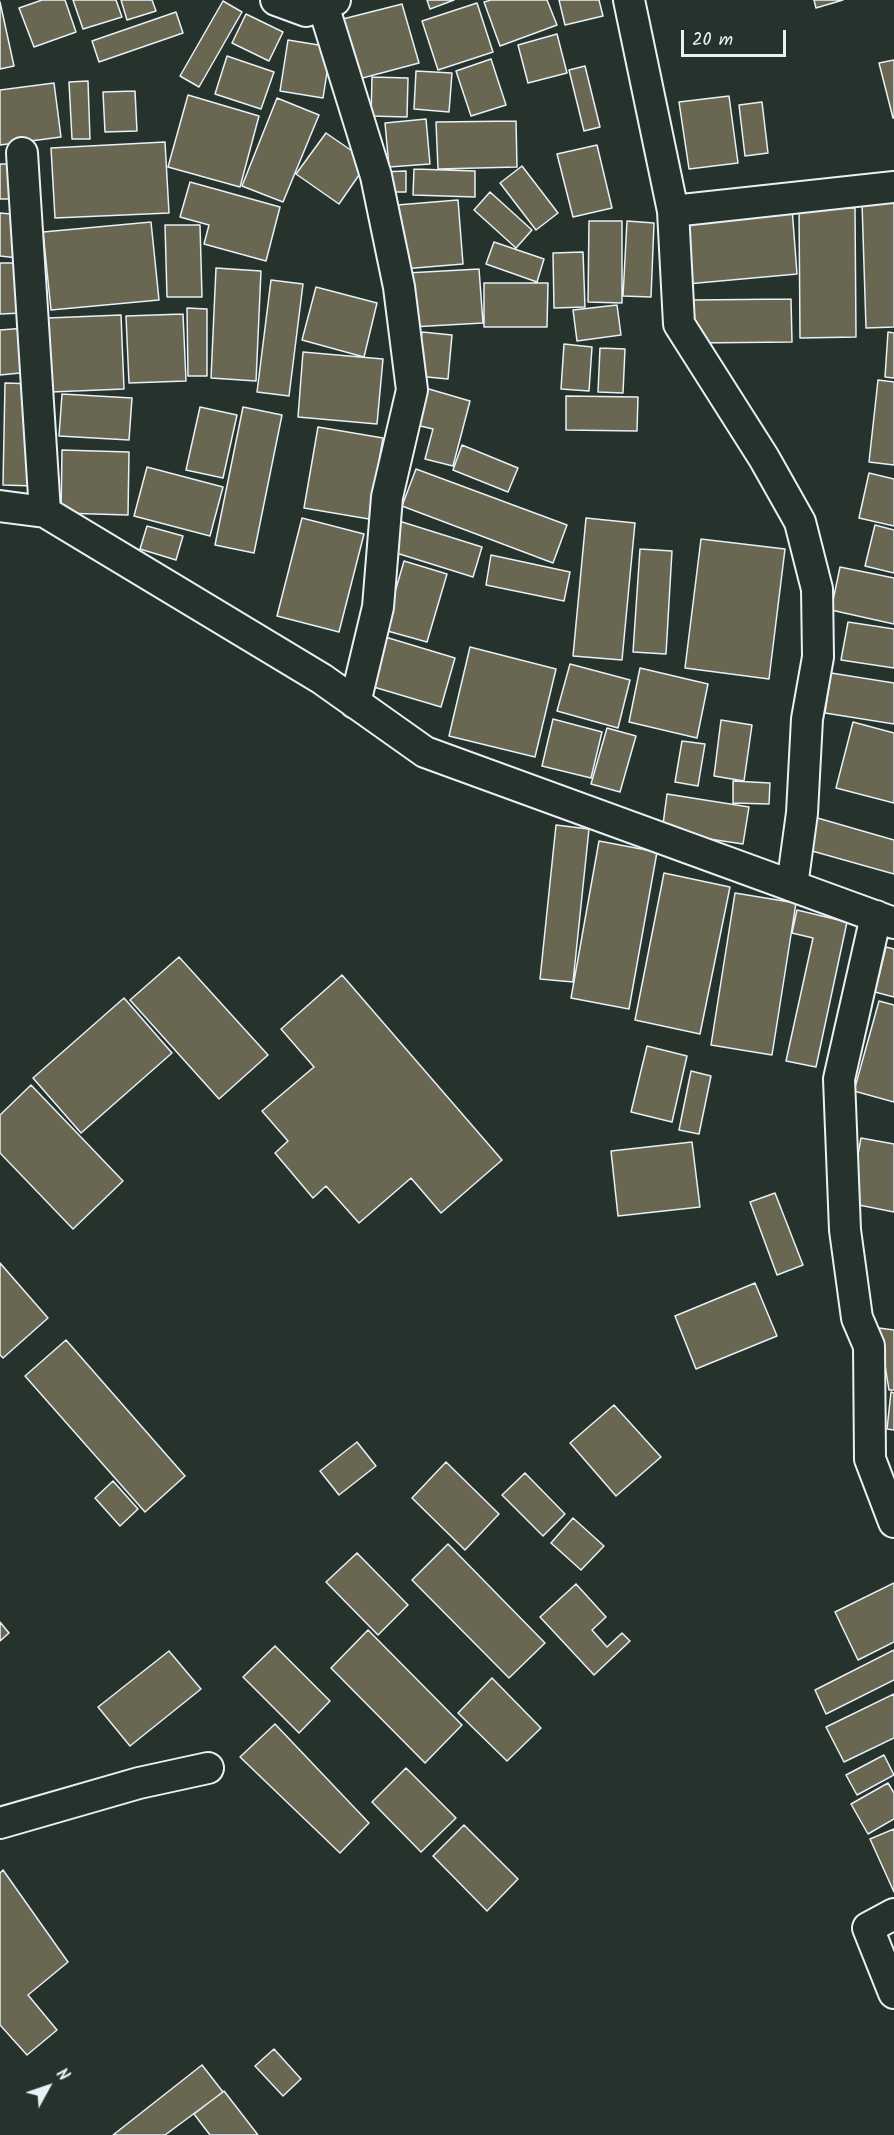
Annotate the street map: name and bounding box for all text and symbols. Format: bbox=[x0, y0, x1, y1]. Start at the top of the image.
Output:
scale bar bbox=[684, 18, 789, 56]
text: 20 m bbox=[692, 26, 733, 55]
north arrow bbox=[18, 2057, 78, 2117]
text: N bbox=[49, 2063, 75, 2087]

